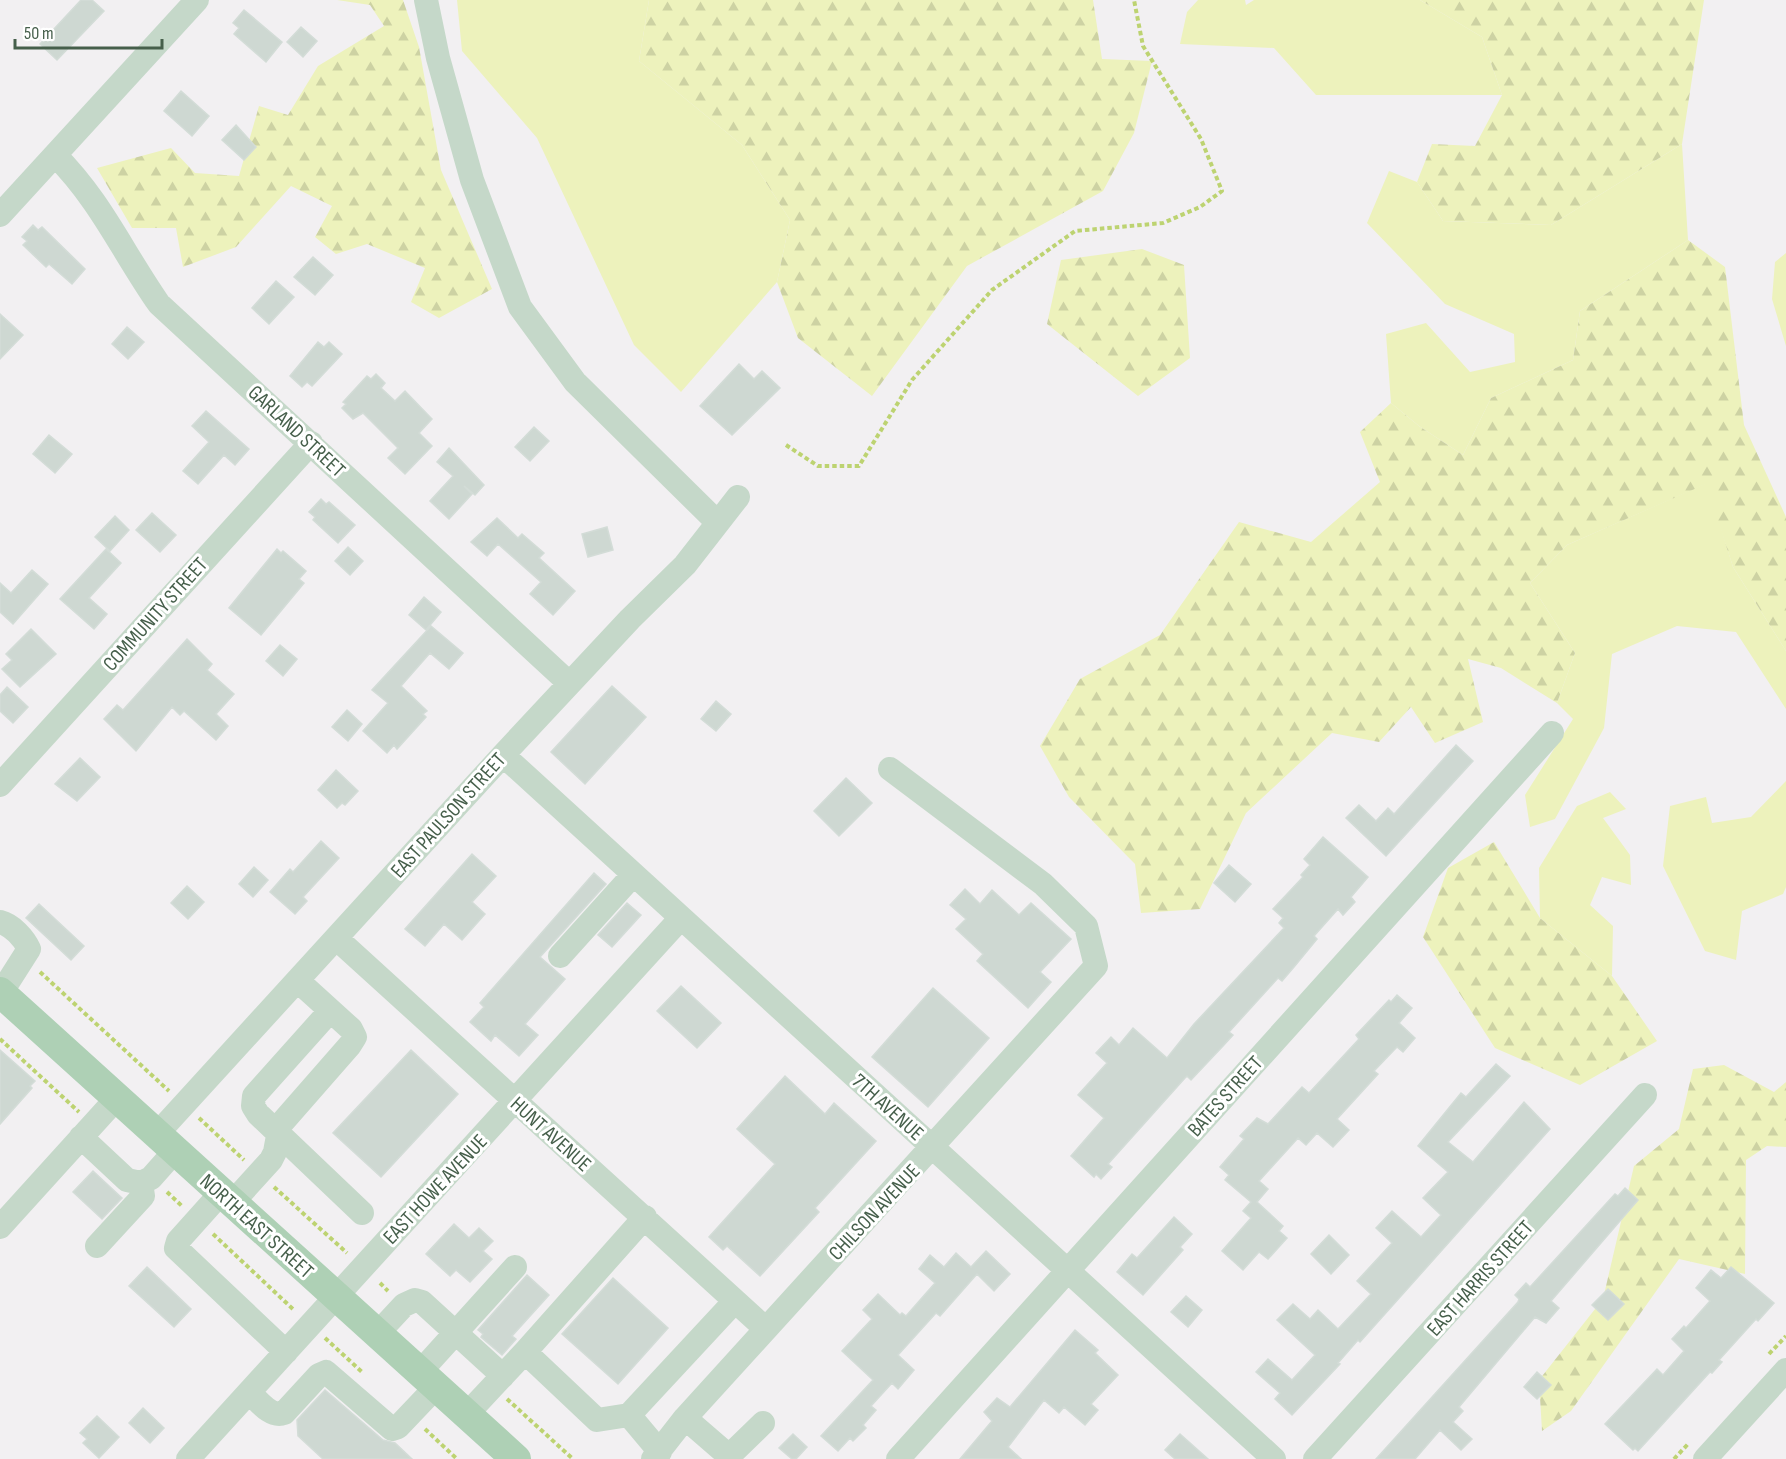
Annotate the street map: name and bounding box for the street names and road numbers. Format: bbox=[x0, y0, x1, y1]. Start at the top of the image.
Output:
street label: GARLAND STREET bbox=[243, 380, 351, 483]
street label: COMMUNITY STREET bbox=[98, 552, 213, 676]
street label: EAST PAULSON STREET bbox=[386, 747, 511, 883]
street label: BATES STREET bbox=[1183, 1051, 1268, 1142]
street label: 7TH AVENUE bbox=[847, 1069, 929, 1146]
street label: HUNT AVENUE bbox=[505, 1092, 596, 1177]
street label: EAST HOWE AVENUE bbox=[378, 1129, 493, 1249]
street label: CHILSON AVENUE bbox=[823, 1159, 925, 1266]
street label: NORTH EAST STREET bbox=[195, 1169, 319, 1284]
street label: EAST HARRIS STREET bbox=[1422, 1215, 1539, 1341]

